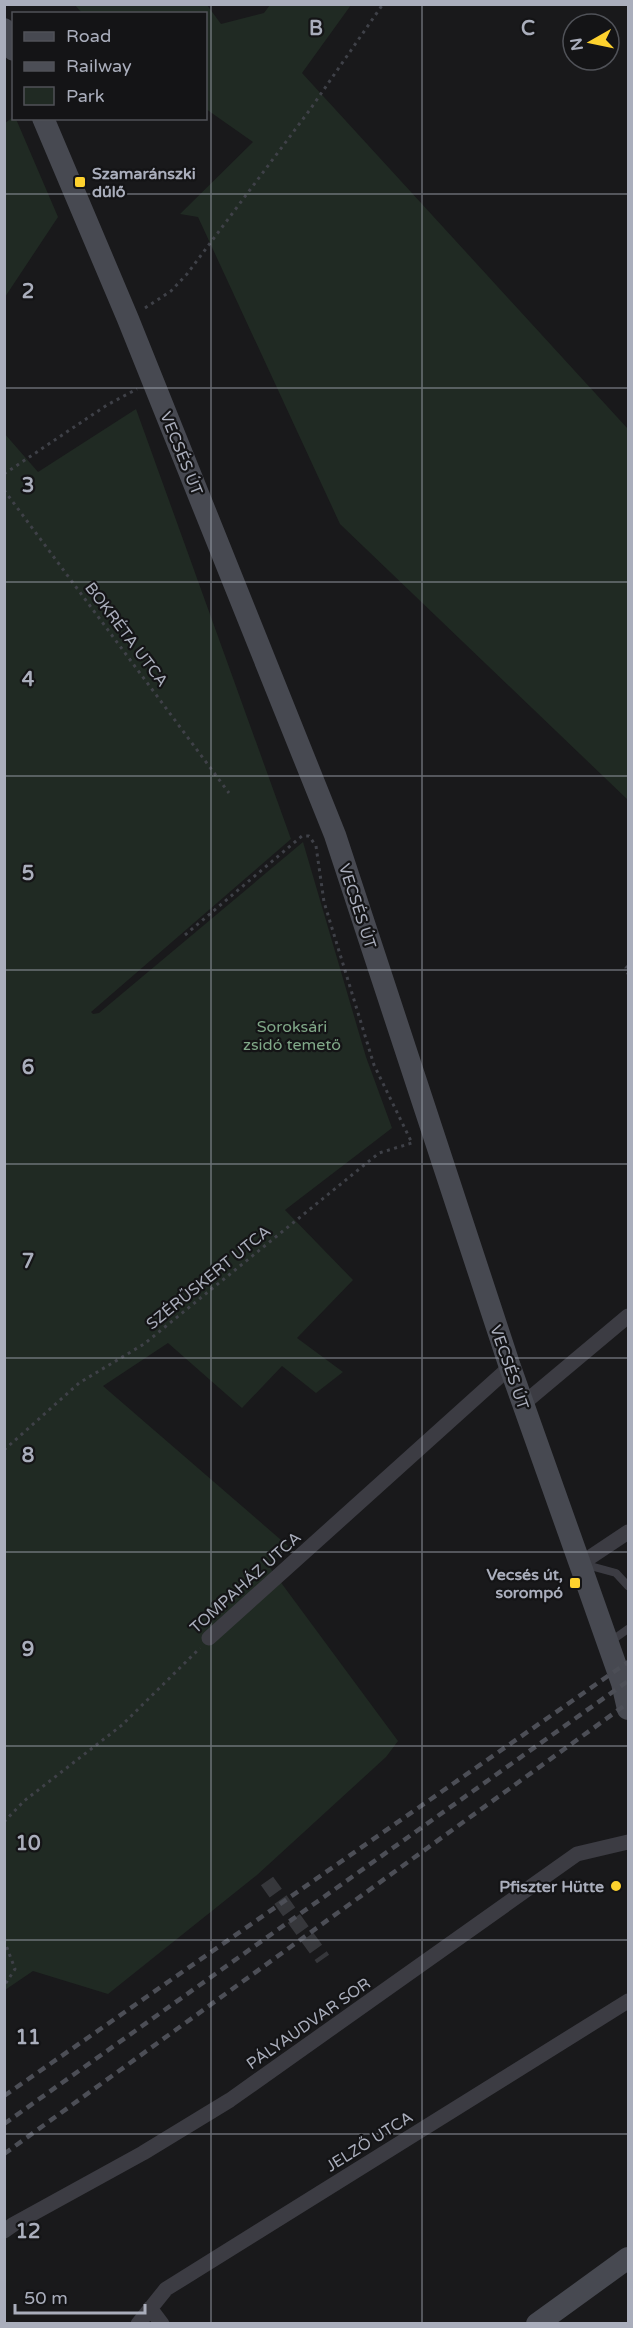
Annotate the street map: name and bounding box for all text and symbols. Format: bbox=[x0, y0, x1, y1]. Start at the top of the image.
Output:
legend bbox=[12, 12, 207, 120]
north arrow bbox=[561, 12, 621, 72]
text: B bbox=[309, 17, 323, 41]
text: C bbox=[521, 17, 535, 41]
text: Road bbox=[66, 25, 111, 47]
text: N bbox=[566, 36, 588, 52]
text: Railway bbox=[66, 55, 132, 77]
text: Park bbox=[66, 85, 105, 107]
place label: Szamaránszki dűlő bbox=[92, 164, 196, 202]
marker: Szamaránszki dűlő bbox=[73, 175, 87, 189]
text: 2 bbox=[22, 280, 34, 304]
street label: VECSÉS ÚT bbox=[155, 409, 207, 498]
text: 3 bbox=[22, 474, 34, 498]
street label: BOKRÉTA UTCA bbox=[80, 578, 172, 691]
text: 4 bbox=[22, 668, 35, 692]
street label: VECSÉS ÚT bbox=[334, 861, 380, 952]
text: 5 bbox=[22, 862, 34, 886]
park label: Soroksári zsidó temető bbox=[243, 1017, 341, 1055]
text: 6 bbox=[22, 1056, 34, 1080]
street label: SZÉRŰSKERT UTCA bbox=[142, 1221, 275, 1334]
text: 7 bbox=[22, 1250, 34, 1274]
street label: VECSÉS ÚT bbox=[485, 1322, 533, 1413]
text: 8 bbox=[22, 1444, 34, 1468]
street label: TOMPAHÁZ UTCA bbox=[186, 1528, 305, 1638]
place label: Vecsés út, sorompó bbox=[487, 1565, 563, 1603]
marker: Vecsés út, sorompó bbox=[568, 1576, 582, 1590]
text: 9 bbox=[22, 1638, 34, 1662]
text: 10 bbox=[15, 1832, 41, 1856]
place label: Pfiszter Hütte bbox=[499, 1877, 604, 1897]
marker: Pfiszter Hütte bbox=[609, 1879, 623, 1893]
street label: PÁLYAUDVAR SOR bbox=[243, 1974, 374, 2074]
text: 11 bbox=[15, 2026, 41, 2050]
street label: JELZŐ UTCA bbox=[322, 2107, 417, 2177]
text: 12 bbox=[15, 2220, 41, 2244]
scale bar bbox=[15, 2277, 146, 2315]
text: 50 m bbox=[24, 2287, 68, 2309]

